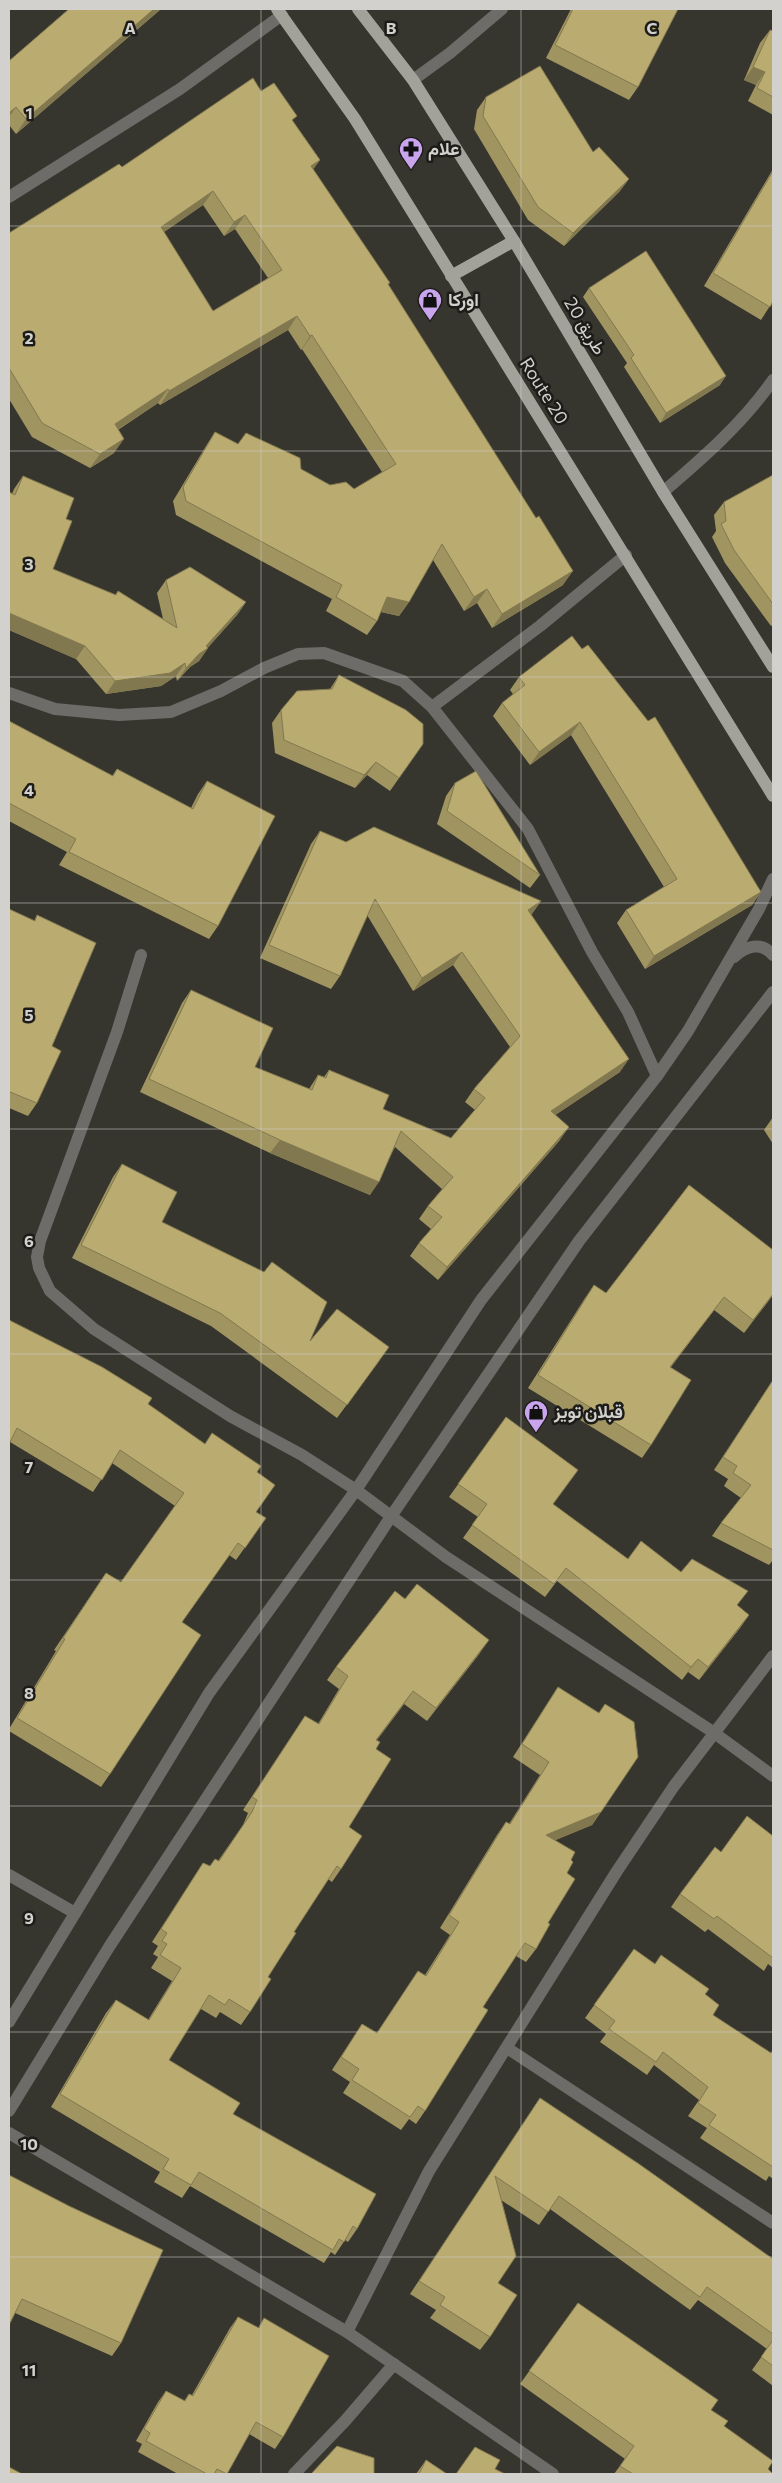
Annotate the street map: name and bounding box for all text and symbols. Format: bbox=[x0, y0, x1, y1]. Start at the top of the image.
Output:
text: A bbox=[124, 18, 136, 37]
text: B bbox=[386, 18, 397, 37]
text: C bbox=[647, 18, 658, 37]
text: 1 bbox=[25, 103, 33, 122]
pharmacy icon: علام bbox=[398, 136, 424, 170]
place label: علام bbox=[428, 137, 460, 161]
shop icon: اوركا bbox=[417, 287, 443, 321]
place label: اوركا bbox=[448, 288, 479, 311]
street label: طريق 20 bbox=[559, 293, 612, 359]
text: 2 bbox=[24, 328, 34, 347]
street label: Route 20 bbox=[516, 353, 574, 428]
text: 3 bbox=[24, 554, 34, 573]
text: 4 bbox=[24, 780, 34, 799]
text: 5 bbox=[24, 1005, 34, 1024]
text: 6 bbox=[24, 1231, 34, 1250]
shop icon: قبلان تويز bbox=[523, 1399, 549, 1433]
place label: قبلان تويز bbox=[553, 1400, 623, 1423]
text: 7 bbox=[25, 1457, 34, 1476]
text: 8 bbox=[24, 1683, 34, 1702]
text: 9 bbox=[24, 1908, 34, 1927]
text: 10 bbox=[20, 2134, 38, 2153]
text: 11 bbox=[22, 2360, 36, 2379]

